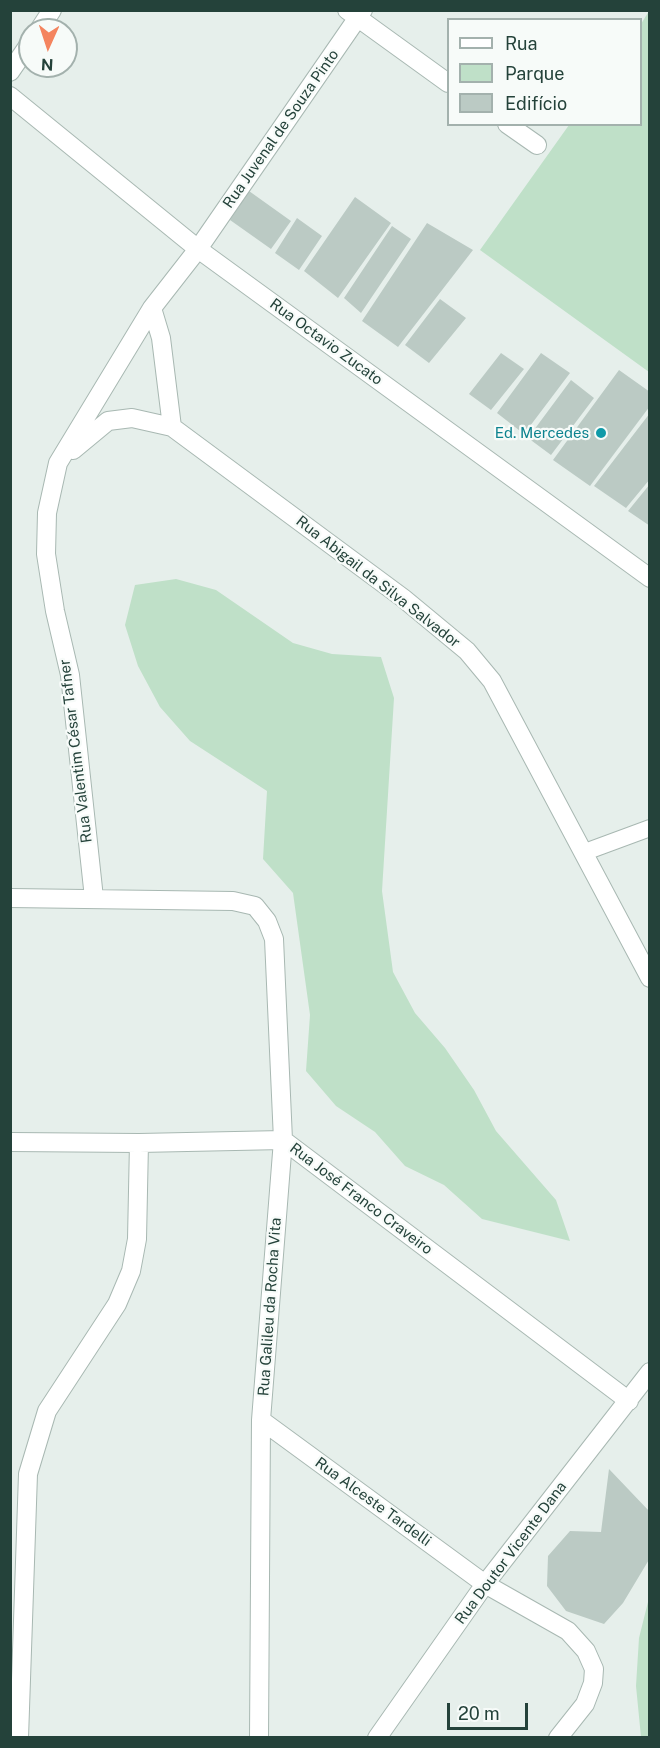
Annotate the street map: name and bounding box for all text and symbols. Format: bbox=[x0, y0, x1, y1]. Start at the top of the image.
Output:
north arrow bbox=[18, 18, 78, 78]
legend bbox=[447, 18, 642, 126]
text: Rua bbox=[505, 33, 537, 54]
street label: Rua Juvenal de Souza Pinto bbox=[219, 46, 343, 212]
text: N bbox=[40, 55, 54, 74]
text: Parque bbox=[505, 63, 565, 84]
text: Edifício bbox=[505, 93, 567, 114]
street label: Rua Octavio Zucato bbox=[266, 295, 386, 389]
place label: Ed. Mercedes bbox=[495, 424, 589, 442]
marker: Ed. Mercedes bbox=[594, 426, 608, 440]
street label: Rua Abigail da Silva Salvador bbox=[292, 512, 464, 652]
street label: Rua Valentim César Tafner bbox=[56, 658, 96, 844]
street label: Rua José Franco Craveiro bbox=[286, 1139, 436, 1259]
street label: Rua Galileu da Rocha Vita bbox=[255, 1217, 285, 1397]
street label: Rua Alceste Tardelli bbox=[311, 1454, 435, 1550]
street label: Rua Doutor Vicente Dana bbox=[451, 1478, 571, 1628]
scale bar bbox=[450, 1691, 531, 1729]
text: 20 m bbox=[458, 1703, 500, 1724]

